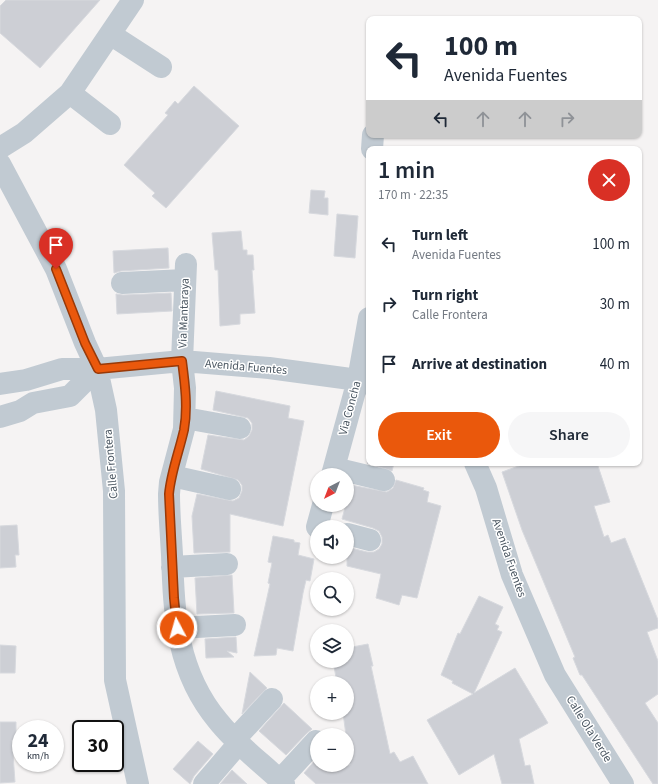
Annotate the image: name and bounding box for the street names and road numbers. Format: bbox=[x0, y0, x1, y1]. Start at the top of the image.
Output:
street label: Via Mantaraya bbox=[174, 278, 194, 348]
street label: Avenida Fuentes bbox=[204, 355, 288, 379]
street label: Via Concha bbox=[335, 379, 365, 437]
street label: Calle Frontera bbox=[99, 428, 123, 500]
street label: Avenida Fuentes bbox=[488, 516, 530, 600]
street label: Calle Ola Verde bbox=[562, 692, 616, 766]

